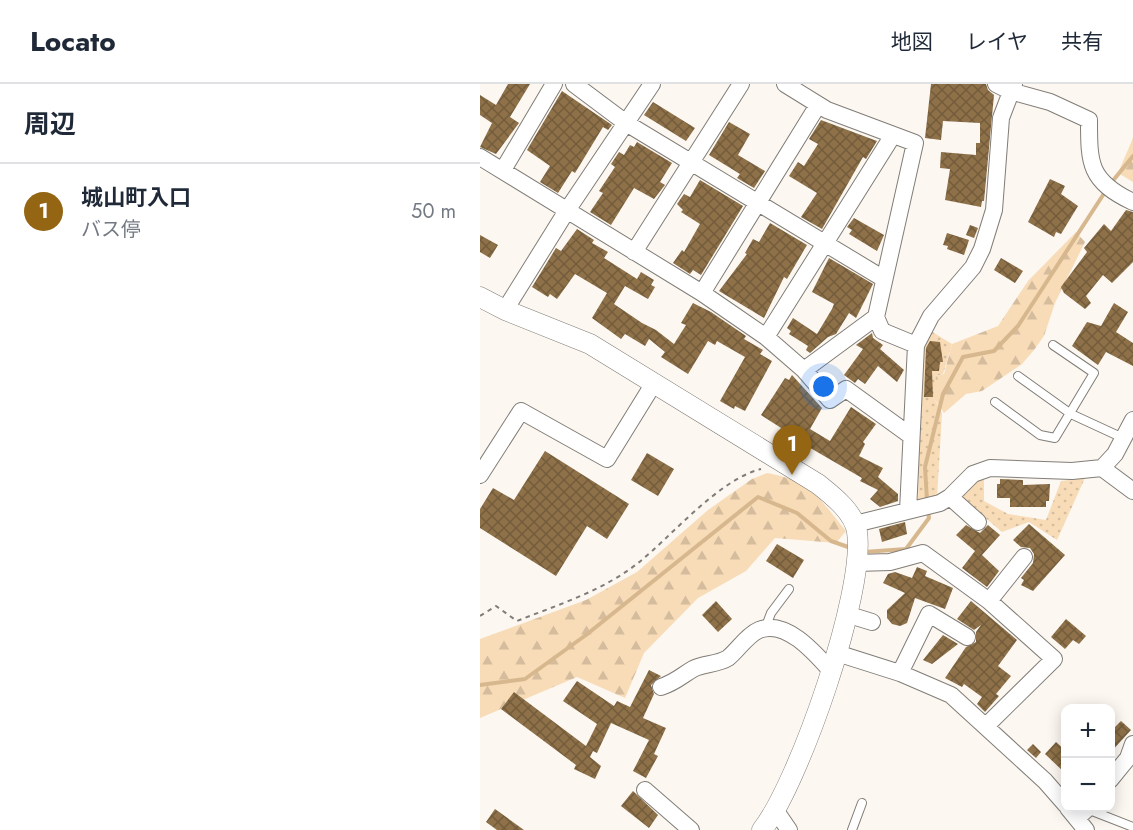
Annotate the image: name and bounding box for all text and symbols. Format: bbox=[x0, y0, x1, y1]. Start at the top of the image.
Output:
text: Locato bbox=[30, 21, 116, 62]
text: 地図 bbox=[891, 27, 933, 57]
text: レイヤ bbox=[966, 27, 1028, 57]
text: 共有 bbox=[1061, 27, 1103, 57]
text: 周辺 bbox=[24, 105, 76, 143]
text: 城山町入口 bbox=[81, 181, 191, 213]
text: 1 bbox=[38, 197, 49, 226]
text: 50 m bbox=[411, 197, 456, 226]
text: バス停 bbox=[81, 215, 141, 244]
your location bbox=[809, 372, 838, 401]
pin: 1 bbox=[772, 426, 812, 475]
map controls bbox=[1061, 704, 1115, 812]
button: + bbox=[1061, 704, 1115, 758]
button: − bbox=[1061, 758, 1115, 812]

